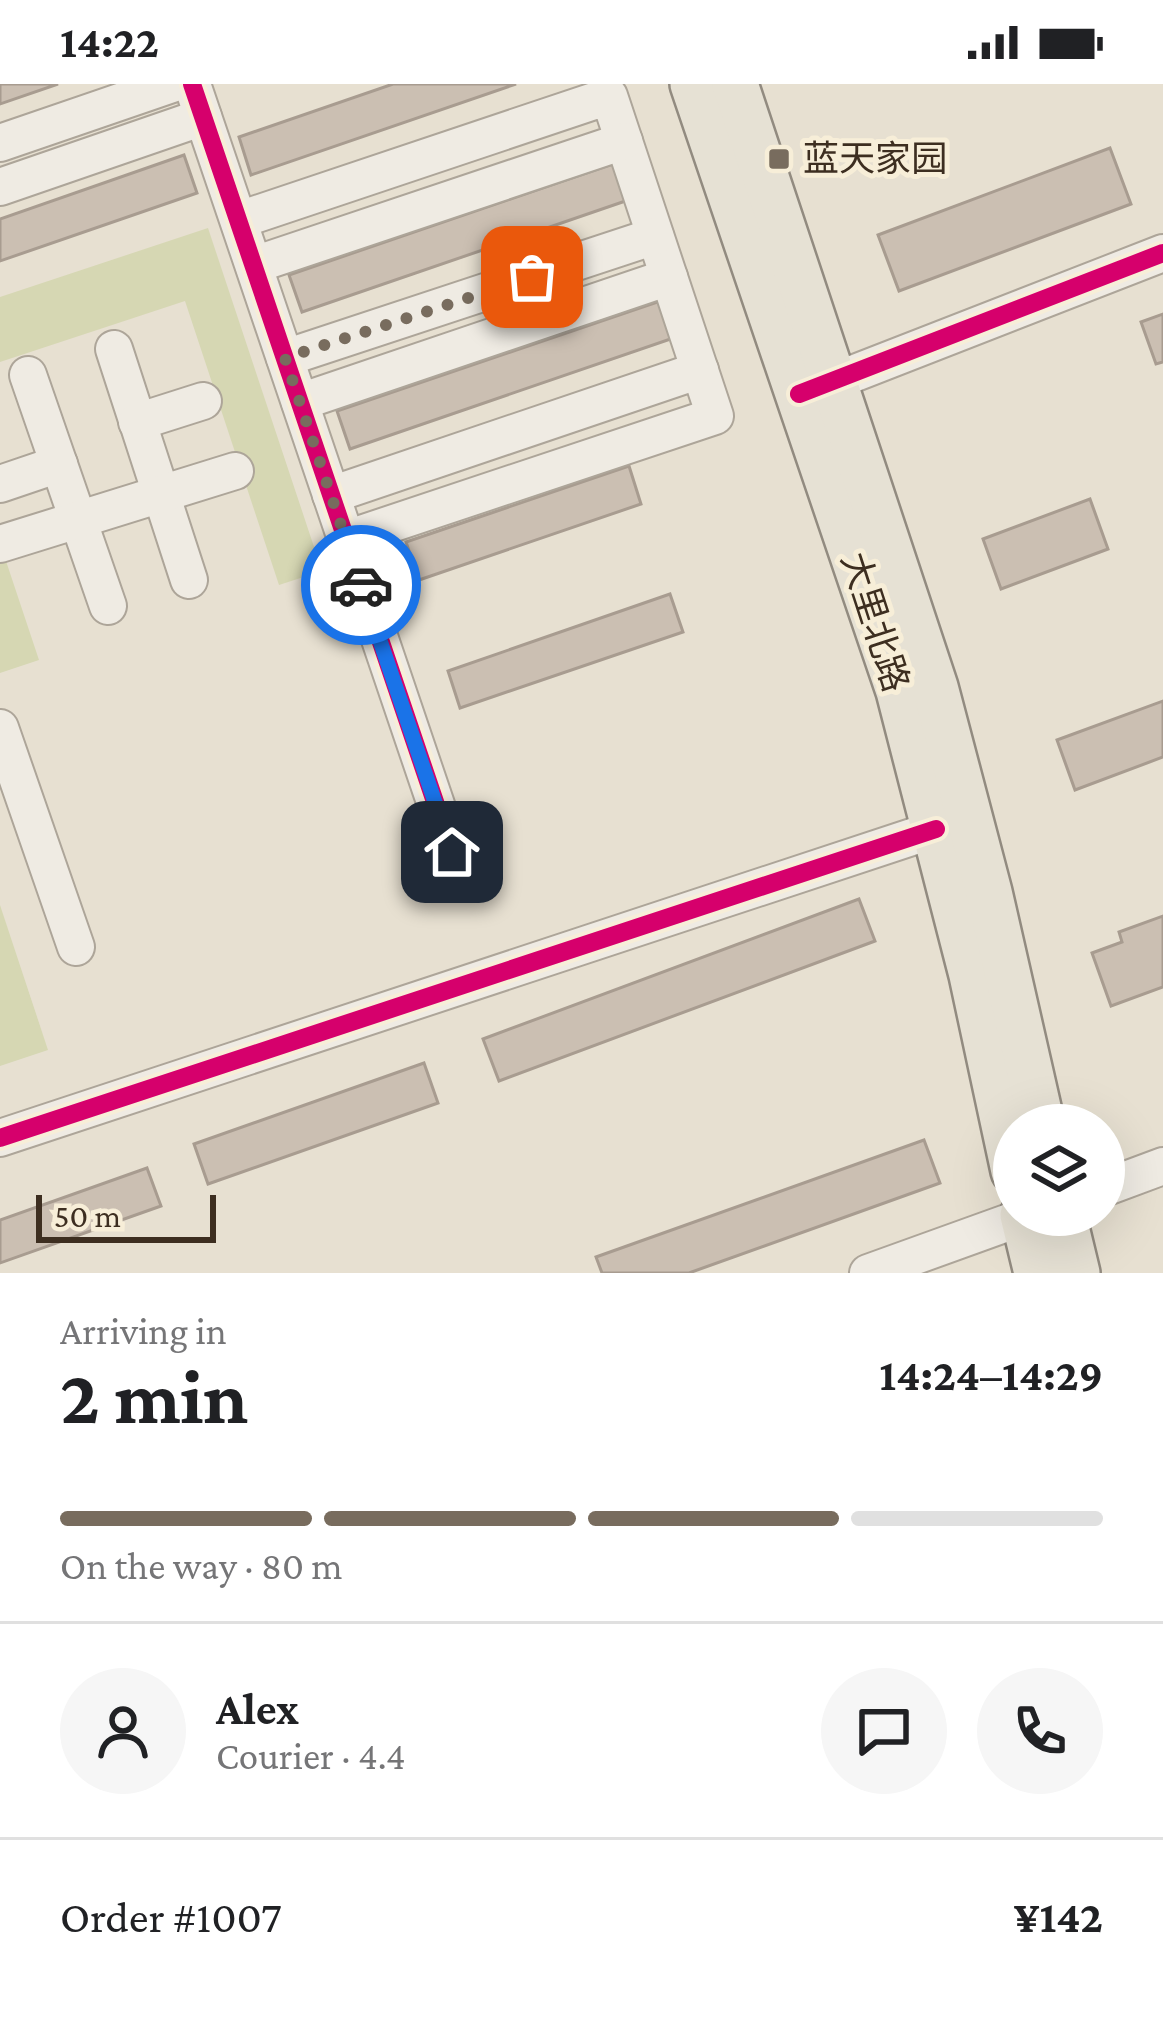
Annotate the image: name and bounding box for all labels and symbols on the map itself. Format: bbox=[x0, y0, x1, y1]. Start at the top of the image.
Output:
place label: 蓝天家园 bbox=[803, 139, 947, 179]
marker: 蓝天家园 bbox=[766, 146, 792, 172]
pin bbox=[481, 226, 583, 328]
courier bbox=[301, 525, 421, 645]
street label: 大里北路 bbox=[834, 547, 916, 697]
pin bbox=[401, 801, 503, 903]
scale bar bbox=[36, 1189, 216, 1242]

